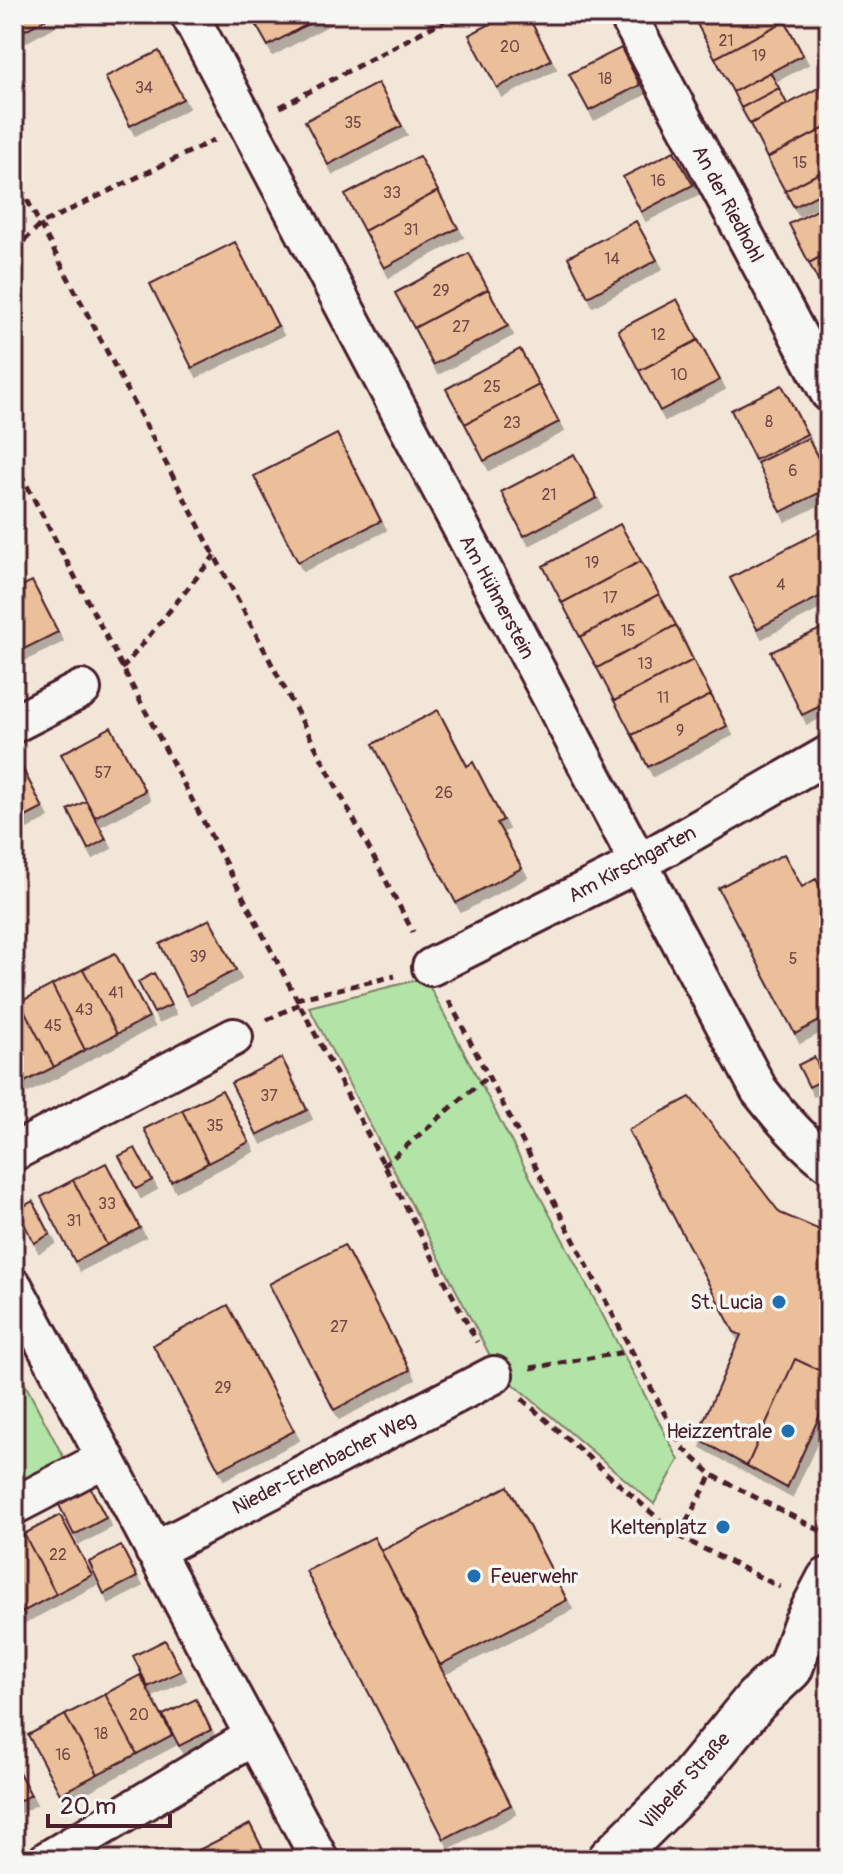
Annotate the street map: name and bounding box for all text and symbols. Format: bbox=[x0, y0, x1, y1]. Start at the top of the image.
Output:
house number: 21 bbox=[718, 31, 734, 51]
house number: 20 bbox=[500, 37, 520, 57]
house number: 19 bbox=[752, 46, 766, 66]
house number: 18 bbox=[598, 69, 612, 89]
house number: 34 bbox=[135, 78, 153, 98]
house number: 35 bbox=[344, 113, 362, 133]
street label: An der Riedhohl bbox=[687, 141, 769, 267]
house number: 15 bbox=[793, 153, 807, 173]
house number: 16 bbox=[650, 171, 666, 191]
house number: 33 bbox=[383, 183, 401, 203]
house number: 31 bbox=[403, 220, 419, 240]
house number: 14 bbox=[604, 249, 620, 269]
house number: 29 bbox=[432, 281, 450, 301]
house number: 27 bbox=[452, 317, 470, 337]
house number: 12 bbox=[650, 325, 666, 345]
house number: 10 bbox=[670, 365, 688, 385]
house number: 25 bbox=[483, 377, 501, 397]
house number: 8 bbox=[765, 412, 773, 432]
house number: 23 bbox=[503, 413, 521, 433]
house number: 6 bbox=[788, 461, 798, 481]
house number: 21 bbox=[541, 485, 557, 505]
street label: Am Hühnerstein bbox=[454, 531, 540, 663]
house number: 19 bbox=[585, 553, 599, 573]
house number: 4 bbox=[776, 575, 786, 595]
house number: 17 bbox=[603, 588, 618, 608]
house number: 15 bbox=[621, 621, 635, 641]
house number: 13 bbox=[637, 654, 653, 674]
house number: 11 bbox=[657, 688, 669, 708]
house number: 9 bbox=[676, 721, 684, 741]
house number: 57 bbox=[94, 763, 112, 783]
house number: 26 bbox=[435, 783, 453, 803]
street label: Am Kirschgarten bbox=[564, 820, 700, 908]
house number: 39 bbox=[189, 947, 207, 967]
house number: 5 bbox=[789, 949, 797, 969]
house number: 41 bbox=[108, 983, 124, 1003]
house number: 43 bbox=[75, 1000, 93, 1020]
house number: 45 bbox=[44, 1016, 62, 1036]
house number: 37 bbox=[260, 1086, 278, 1106]
house number: 35 bbox=[206, 1116, 224, 1136]
house number: 33 bbox=[98, 1194, 116, 1214]
house number: 31 bbox=[66, 1211, 82, 1231]
place label: St. Lucia bbox=[690, 1290, 763, 1315]
marker: St. Lucia bbox=[770, 1293, 788, 1311]
house number: 27 bbox=[330, 1317, 348, 1337]
house number: 29 bbox=[214, 1378, 232, 1398]
street label: Nieder-Erlenbacher Weg bbox=[228, 1406, 420, 1520]
place label: Heizzentrale bbox=[666, 1419, 772, 1444]
marker: Heizzentrale bbox=[779, 1422, 797, 1440]
place label: Keltenplatz bbox=[610, 1515, 707, 1540]
marker: Keltenplatz bbox=[714, 1518, 732, 1536]
house number: 22 bbox=[49, 1545, 67, 1565]
place label: Feuerwehr bbox=[490, 1564, 578, 1589]
marker: Feuerwehr bbox=[465, 1567, 483, 1585]
house number: 20 bbox=[129, 1705, 149, 1725]
house number: 18 bbox=[94, 1724, 108, 1744]
street label: Vilbeler Straße bbox=[635, 1727, 736, 1835]
house number: 16 bbox=[55, 1745, 71, 1765]
scale bar bbox=[48, 1778, 170, 1828]
text: 20 m bbox=[60, 1792, 116, 1821]

